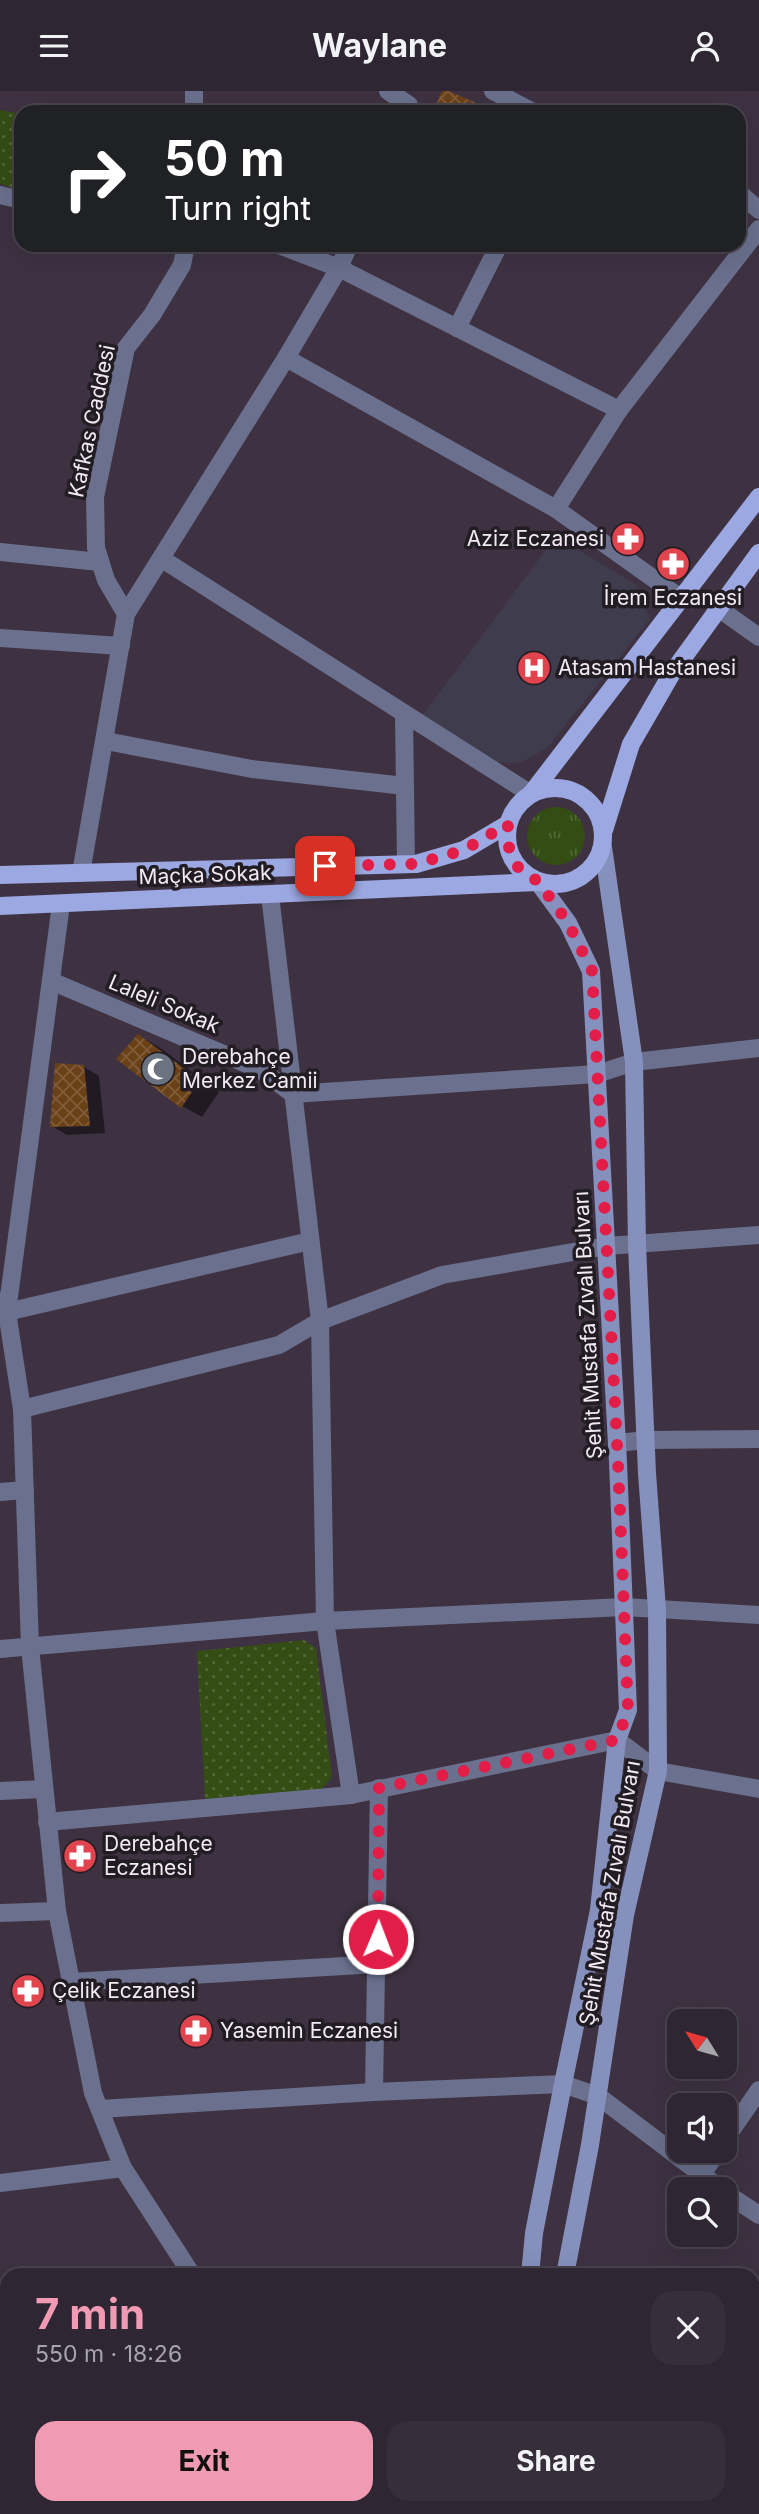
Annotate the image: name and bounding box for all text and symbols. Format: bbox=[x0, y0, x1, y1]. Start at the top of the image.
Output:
text: Waylane bbox=[312, 26, 447, 65]
icon: menu bbox=[35, 27, 73, 65]
icon: person bbox=[686, 27, 724, 65]
text: 50 m bbox=[164, 129, 285, 188]
icon: right bbox=[49, 133, 140, 224]
text: Turn right bbox=[164, 189, 311, 228]
street label: Kafkas Caddesi bbox=[63, 342, 120, 499]
pharmacy icon: Aziz Eczanesi bbox=[609, 520, 647, 558]
place label: Aziz Eczanesi bbox=[467, 526, 604, 551]
pharmacy icon: İrem Eczanesi bbox=[654, 545, 692, 583]
place label: İrem Eczanesi bbox=[604, 584, 742, 610]
hospital icon: Atasam Hastanesi bbox=[515, 649, 553, 687]
place label: Atasam Hastanesi bbox=[558, 655, 736, 680]
pin bbox=[295, 836, 355, 896]
icon: arrive bbox=[306, 847, 344, 885]
street label: Maçka Sokak bbox=[138, 860, 272, 889]
street label: Laleli Sokak bbox=[105, 969, 224, 1038]
place label: Derebahçe Merkez Camii bbox=[182, 1044, 318, 1093]
mosque icon: Derebahçe Merkez Camii bbox=[139, 1050, 177, 1088]
street label: Şehit Mustafa Zıvalı Bulvarı bbox=[568, 1190, 607, 1460]
street label: Şehit Mustafa Zıvalı Bulvarı bbox=[574, 1759, 645, 2027]
place label: Derebahçe Eczanesi bbox=[104, 1831, 213, 1880]
pharmacy icon: Derebahçe Eczanesi bbox=[61, 1837, 99, 1875]
position arrow bbox=[341, 1902, 415, 1976]
pharmacy icon: Çelik Eczanesi bbox=[9, 1972, 47, 2010]
place label: Çelik Eczanesi bbox=[52, 1978, 196, 2003]
north arrow bbox=[667, 2009, 737, 2079]
map controls bbox=[667, 2009, 737, 2247]
pharmacy icon: Yasemin Eczanesi bbox=[177, 2012, 215, 2050]
place label: Yasemin Eczanesi bbox=[220, 2018, 398, 2043]
button: sound bbox=[667, 2093, 737, 2163]
button: search bbox=[667, 2177, 737, 2247]
text: 7 min bbox=[35, 2288, 145, 2339]
button: close bbox=[651, 2291, 725, 2365]
text: 550 m · 18:26 bbox=[35, 2340, 182, 2368]
button: Exit bbox=[35, 2421, 373, 2501]
button: Share bbox=[387, 2421, 725, 2501]

